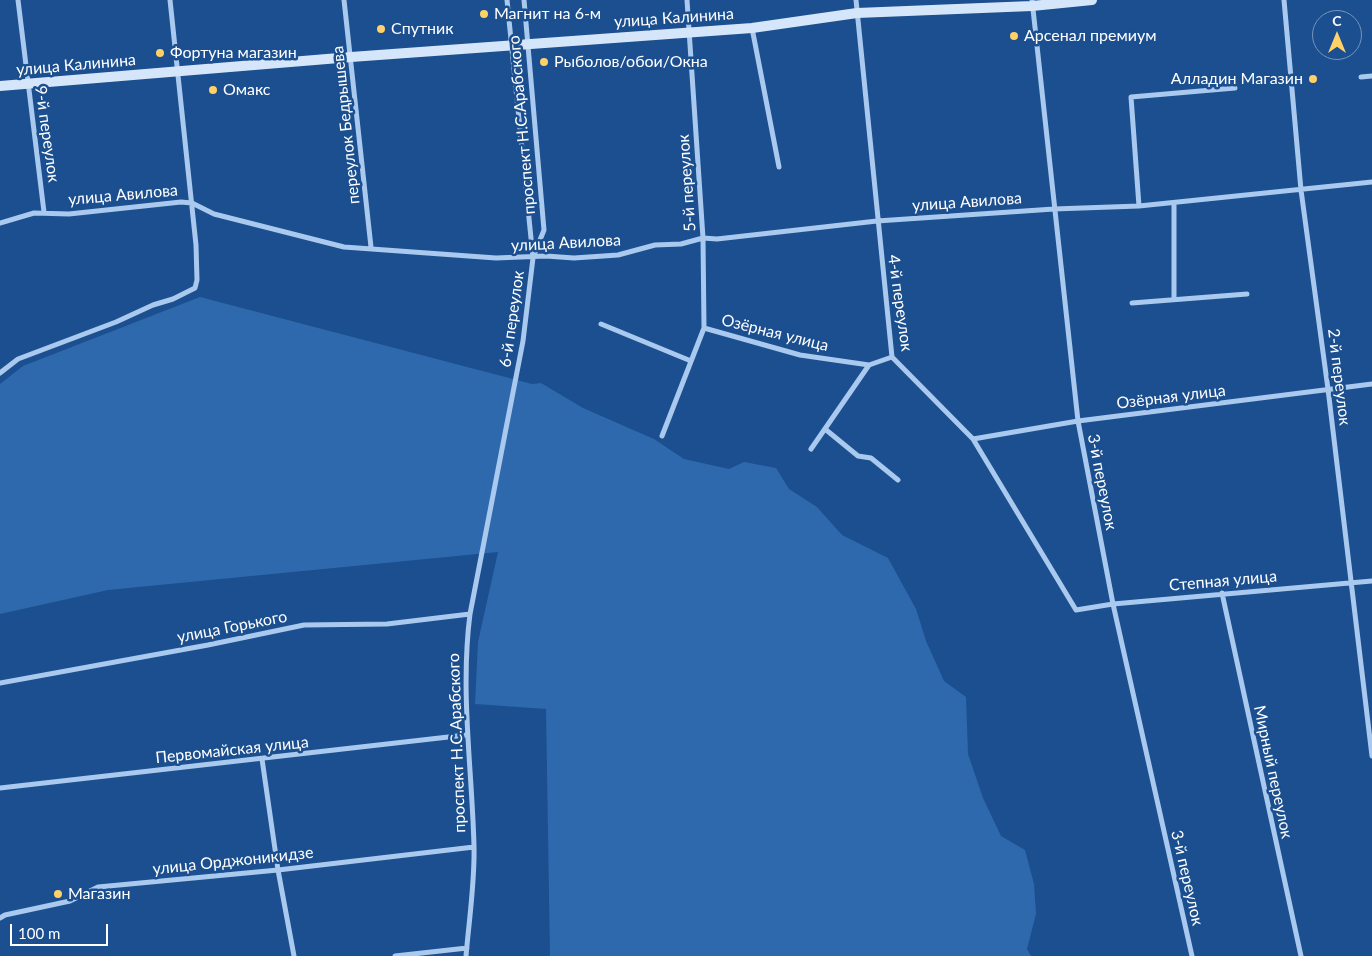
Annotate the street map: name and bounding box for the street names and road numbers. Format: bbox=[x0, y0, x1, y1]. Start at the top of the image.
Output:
street label: улица Калинина bbox=[613, 4, 735, 32]
street label: проспект Н.С.Арабского bbox=[505, 35, 539, 215]
street label: переулок Бедрышева bbox=[328, 45, 364, 205]
street label: улица Калинина bbox=[15, 50, 137, 80]
street label: 9-й переулок bbox=[31, 84, 63, 184]
street label: 5-й переулок bbox=[674, 134, 700, 232]
street label: улица Авилова bbox=[67, 181, 179, 209]
street label: улица Авилова bbox=[911, 189, 1023, 215]
street label: улица Авилова bbox=[511, 231, 621, 255]
street label: 4-й переулок bbox=[884, 253, 916, 353]
street label: 6-й переулок bbox=[496, 269, 528, 369]
street label: Озёрная улица bbox=[719, 310, 831, 356]
street label: 2-й переулок bbox=[1324, 327, 1354, 427]
street label: Озёрная улица bbox=[1115, 381, 1227, 413]
street label: 3-й переулок bbox=[1083, 432, 1121, 532]
street label: Степная улица bbox=[1168, 567, 1278, 595]
street label: улица Горького bbox=[175, 607, 289, 647]
street label: проспект Н.С.Арабского bbox=[444, 653, 470, 833]
street label: Мирный переулок bbox=[1250, 704, 1296, 840]
street label: Первомайская улица bbox=[154, 732, 310, 768]
street label: 3-й переулок bbox=[1167, 828, 1207, 928]
street label: улица Орджоникидзе bbox=[152, 843, 314, 879]

